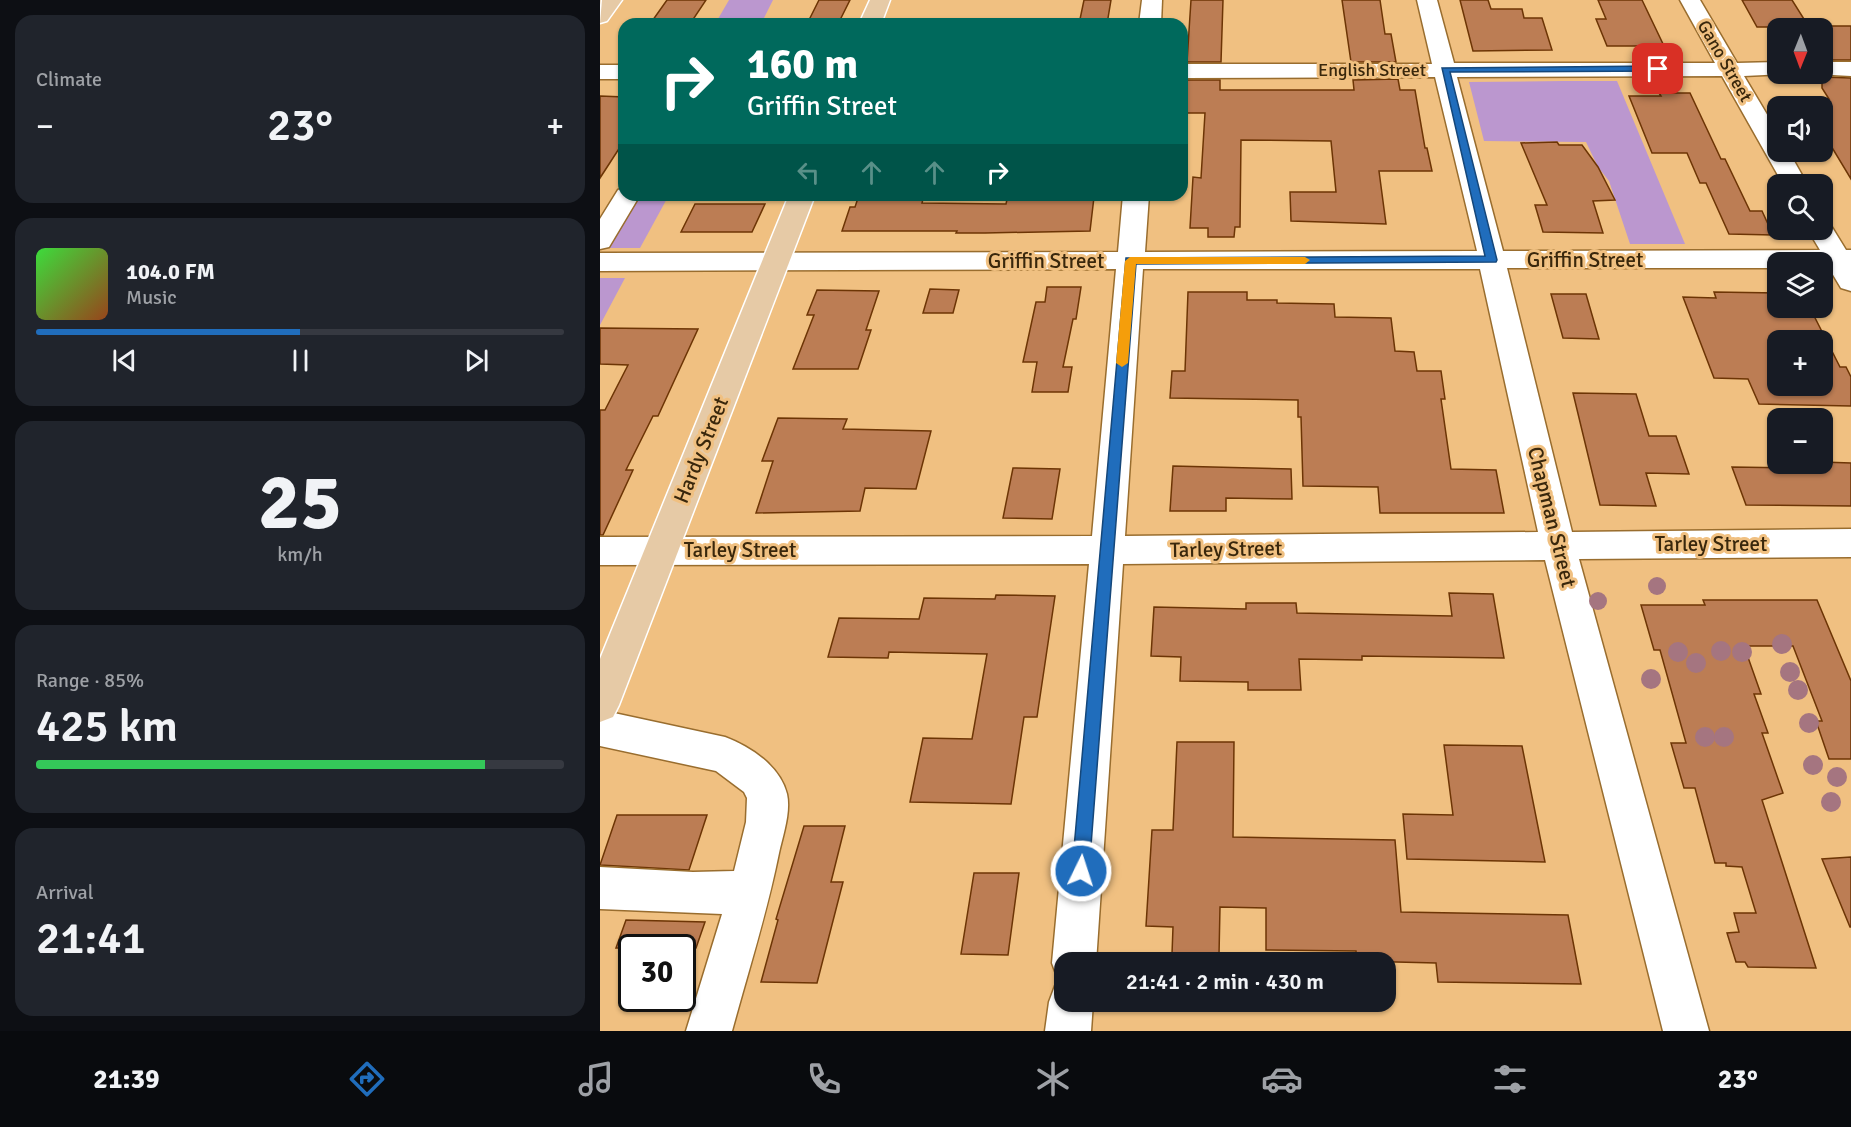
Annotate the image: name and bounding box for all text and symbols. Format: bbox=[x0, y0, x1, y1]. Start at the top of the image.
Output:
street label: Gano Street bbox=[1693, 16, 1757, 106]
north arrow bbox=[1767, 18, 1833, 84]
map controls bbox=[1767, 18, 1833, 474]
text: 160 m bbox=[747, 39, 858, 90]
icon: right bbox=[648, 42, 726, 120]
pin bbox=[1632, 43, 1683, 94]
icon: arrive bbox=[1641, 52, 1674, 85]
street label: English Street bbox=[1318, 59, 1426, 81]
text: Climate bbox=[36, 67, 102, 92]
text: Griffin Street bbox=[747, 90, 897, 123]
button: sound bbox=[1767, 96, 1833, 162]
text: 23° bbox=[267, 98, 333, 153]
text: − bbox=[36, 106, 54, 147]
text: + bbox=[546, 106, 564, 147]
icon: left bbox=[792, 156, 825, 189]
icon: ahead bbox=[855, 156, 888, 189]
icon: ahead bbox=[918, 156, 951, 189]
icon: right bbox=[981, 156, 1014, 189]
button: search bbox=[1767, 174, 1833, 240]
street label: Griffin Street bbox=[1527, 247, 1643, 273]
street label: Griffin Street bbox=[988, 248, 1104, 274]
button: layers bbox=[1767, 252, 1833, 318]
text: 104.0 FM bbox=[126, 258, 215, 285]
text: Music bbox=[126, 285, 177, 310]
button: + bbox=[1767, 330, 1833, 396]
icon: previous bbox=[108, 344, 141, 377]
icon: pause bbox=[284, 344, 317, 377]
icon: next bbox=[460, 344, 493, 377]
street label: Hardy Street bbox=[668, 393, 734, 507]
button: − bbox=[1767, 408, 1833, 474]
street label: Chapman Street bbox=[1522, 444, 1582, 590]
text: 25 bbox=[258, 455, 342, 551]
street label: Tarley Street bbox=[1655, 531, 1767, 557]
street label: Tarley Street bbox=[1170, 535, 1282, 563]
street label: Tarley Street bbox=[684, 537, 796, 563]
text: km/h bbox=[277, 542, 323, 567]
text: Range · 85% bbox=[36, 668, 144, 693]
text: 425 km bbox=[36, 699, 178, 754]
position arrow bbox=[1049, 839, 1113, 903]
text: Arrival bbox=[36, 880, 94, 905]
text: 21:41 bbox=[36, 911, 146, 966]
speed limit sign: 30 bbox=[618, 934, 696, 1012]
text: 21:41 · 2 min · 430 m bbox=[1126, 968, 1324, 995]
icon: directions bbox=[346, 1058, 388, 1100]
icon: music bbox=[575, 1058, 617, 1100]
icon: phone bbox=[803, 1058, 845, 1100]
icon: climate bbox=[1032, 1058, 1074, 1100]
icon: car bbox=[1261, 1058, 1303, 1100]
icon: filters bbox=[1489, 1058, 1531, 1100]
text: 21:39 bbox=[93, 1063, 160, 1096]
text: 23° bbox=[1718, 1063, 1758, 1096]

